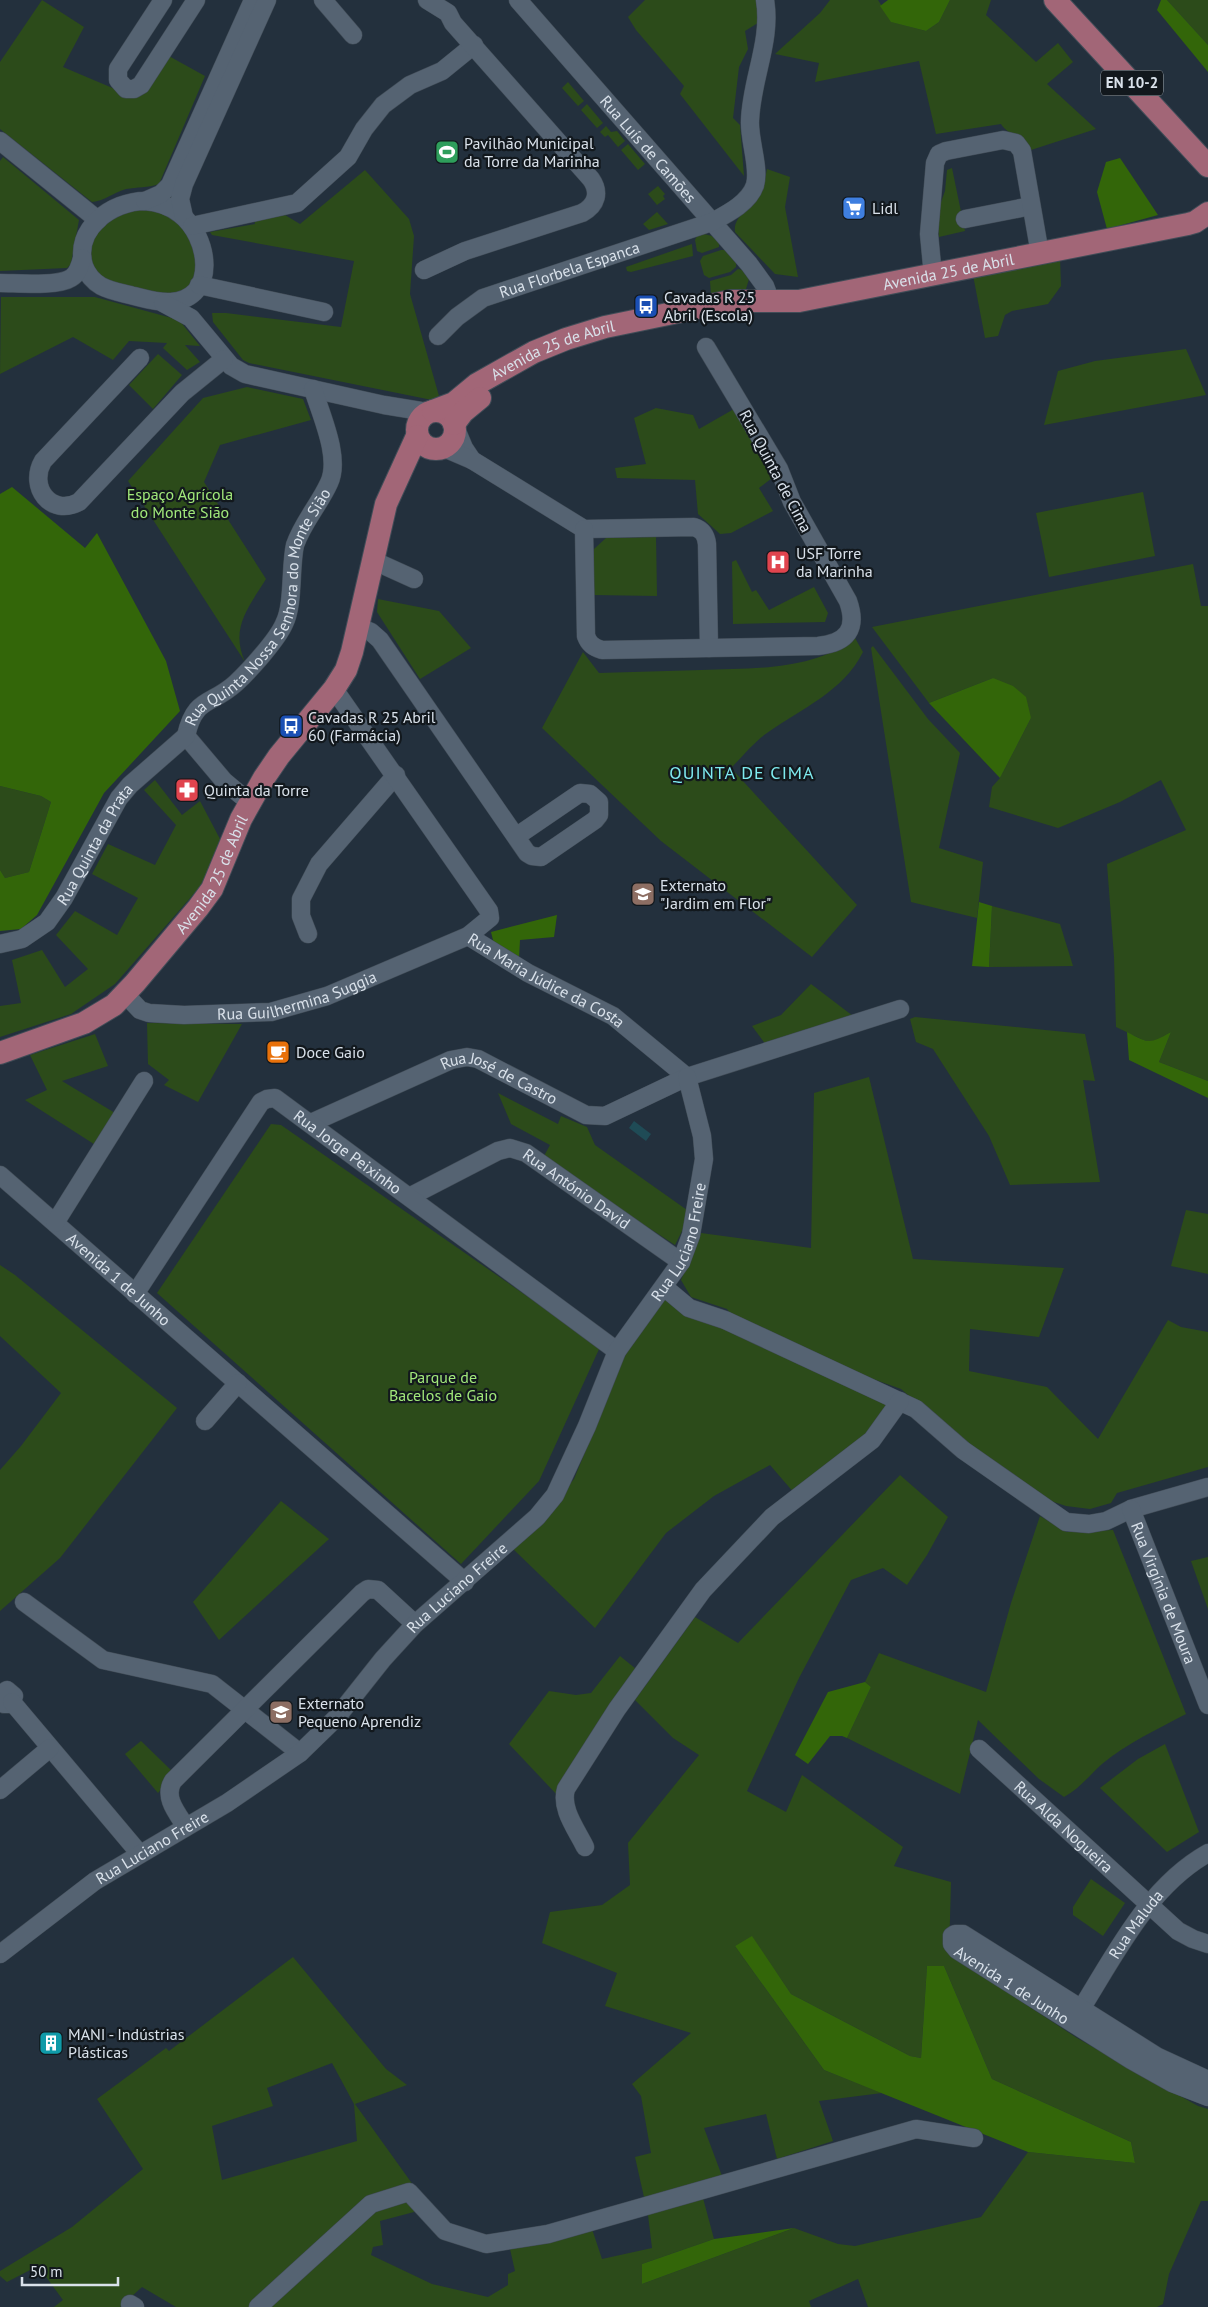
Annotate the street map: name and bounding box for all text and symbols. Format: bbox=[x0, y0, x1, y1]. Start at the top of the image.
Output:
road number: EN 10-2 bbox=[1101, 70, 1163, 96]
street label: Rua Luís de Camões bbox=[596, 91, 701, 207]
place label: Pavilhão Municipal da Torre da Marinha bbox=[464, 133, 600, 171]
sports icon: Pavilhão Municipal da Torre da Marinha bbox=[434, 139, 460, 165]
supermarket icon: Lidl bbox=[841, 195, 867, 221]
place label: Lidl bbox=[872, 198, 898, 218]
street label: Rua Florbela Espanca bbox=[497, 237, 642, 302]
street label: Avenida 25 de Abril bbox=[881, 249, 1016, 294]
place label: Cavadas R 25 Abril (Escola) bbox=[664, 287, 755, 325]
bus stop icon: Cavadas R 25 Abril (Escola) bbox=[633, 293, 659, 319]
street label: Avenida 25 de Abril bbox=[487, 315, 617, 384]
street label: Rua Quinta de Cima bbox=[735, 406, 817, 536]
park label: Espaço Agrícola do Monte Sião bbox=[127, 484, 233, 522]
street label: Rua Quinta Nossa Senhora do Monte Sião bbox=[180, 485, 335, 729]
place label: USF Torre da Marinha bbox=[796, 543, 873, 581]
hospital icon: USF Torre da Marinha bbox=[765, 549, 791, 575]
place label: Cavadas R 25 Abril 60 (Farmácia) bbox=[308, 707, 436, 745]
bus stop icon: Cavadas R 25 Abril 60 (Farmácia) bbox=[278, 713, 304, 739]
district label: QUINTA DE CIMA bbox=[669, 761, 815, 784]
pharmacy icon: Quinta da Torre bbox=[174, 777, 200, 803]
street label: Rua Quinta da Prata bbox=[52, 779, 137, 909]
place label: Quinta da Torre bbox=[204, 780, 309, 800]
street label: Avenida 25 de Abril bbox=[171, 811, 252, 937]
place label: Externato "Jardim em Flor" bbox=[660, 875, 771, 913]
school or university icon: Externato "Jardim em Flor" bbox=[630, 881, 656, 907]
street label: Rua Maria Júdice da Costa bbox=[464, 928, 629, 1032]
street label: Rua Guilhermina Suggia bbox=[217, 966, 379, 1024]
cafe icon: Doce Gaio bbox=[265, 1039, 291, 1065]
place label: Doce Gaio bbox=[296, 1042, 365, 1062]
street label: Rua José de Castro bbox=[437, 1047, 561, 1109]
street label: Rua Jorge Peixinho bbox=[290, 1105, 406, 1198]
street label: Rua António David bbox=[519, 1144, 634, 1233]
street label: Rua Luciano Freire bbox=[646, 1181, 710, 1305]
street label: Avenida 1 de Junho bbox=[63, 1228, 175, 1330]
park label: Parque de Bacelos de Gaio bbox=[389, 1367, 497, 1405]
street label: Rua Virgínia de Moura bbox=[1127, 1519, 1201, 1667]
street label: Rua Luciano Freire bbox=[402, 1538, 511, 1637]
place label: Externato Pequeno Aprendiz bbox=[298, 1693, 421, 1731]
school or university icon: Externato Pequeno Aprendiz bbox=[268, 1699, 294, 1725]
street label: Rua Alda Nogueira bbox=[1010, 1776, 1117, 1877]
street label: Rua Luciano Freire bbox=[92, 1806, 212, 1888]
street label: Rua Maluda bbox=[1104, 1885, 1167, 1962]
street label: Avenida 1 de Junho bbox=[951, 1941, 1073, 2028]
place label: MANI - Indústrias Plásticas bbox=[68, 2024, 185, 2062]
building icon: MANI - Indústrias Plásticas bbox=[38, 2030, 64, 2056]
scale bar bbox=[22, 2254, 119, 2286]
text: 50 m bbox=[30, 2262, 63, 2281]

